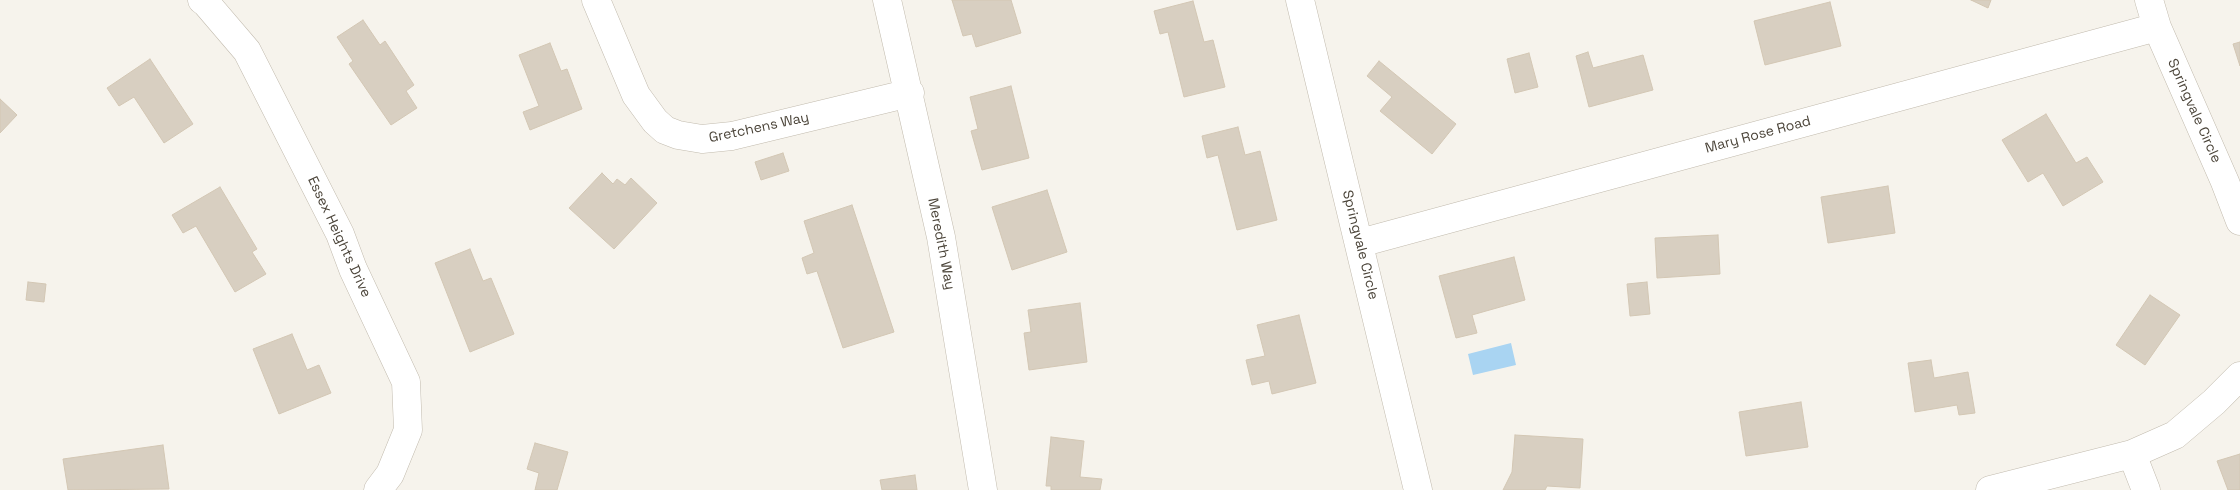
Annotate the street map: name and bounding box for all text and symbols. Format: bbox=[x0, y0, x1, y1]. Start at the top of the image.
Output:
street label: Springvale Circle bbox=[2164, 56, 2224, 166]
street label: Gretchens Way bbox=[707, 109, 811, 147]
street label: Mary Rose Road bbox=[1703, 113, 1813, 157]
street label: Essex Heights Drive bbox=[304, 174, 374, 300]
street label: Springvale Circle bbox=[1338, 189, 1382, 301]
street label: Meredith Way bbox=[924, 197, 958, 291]

